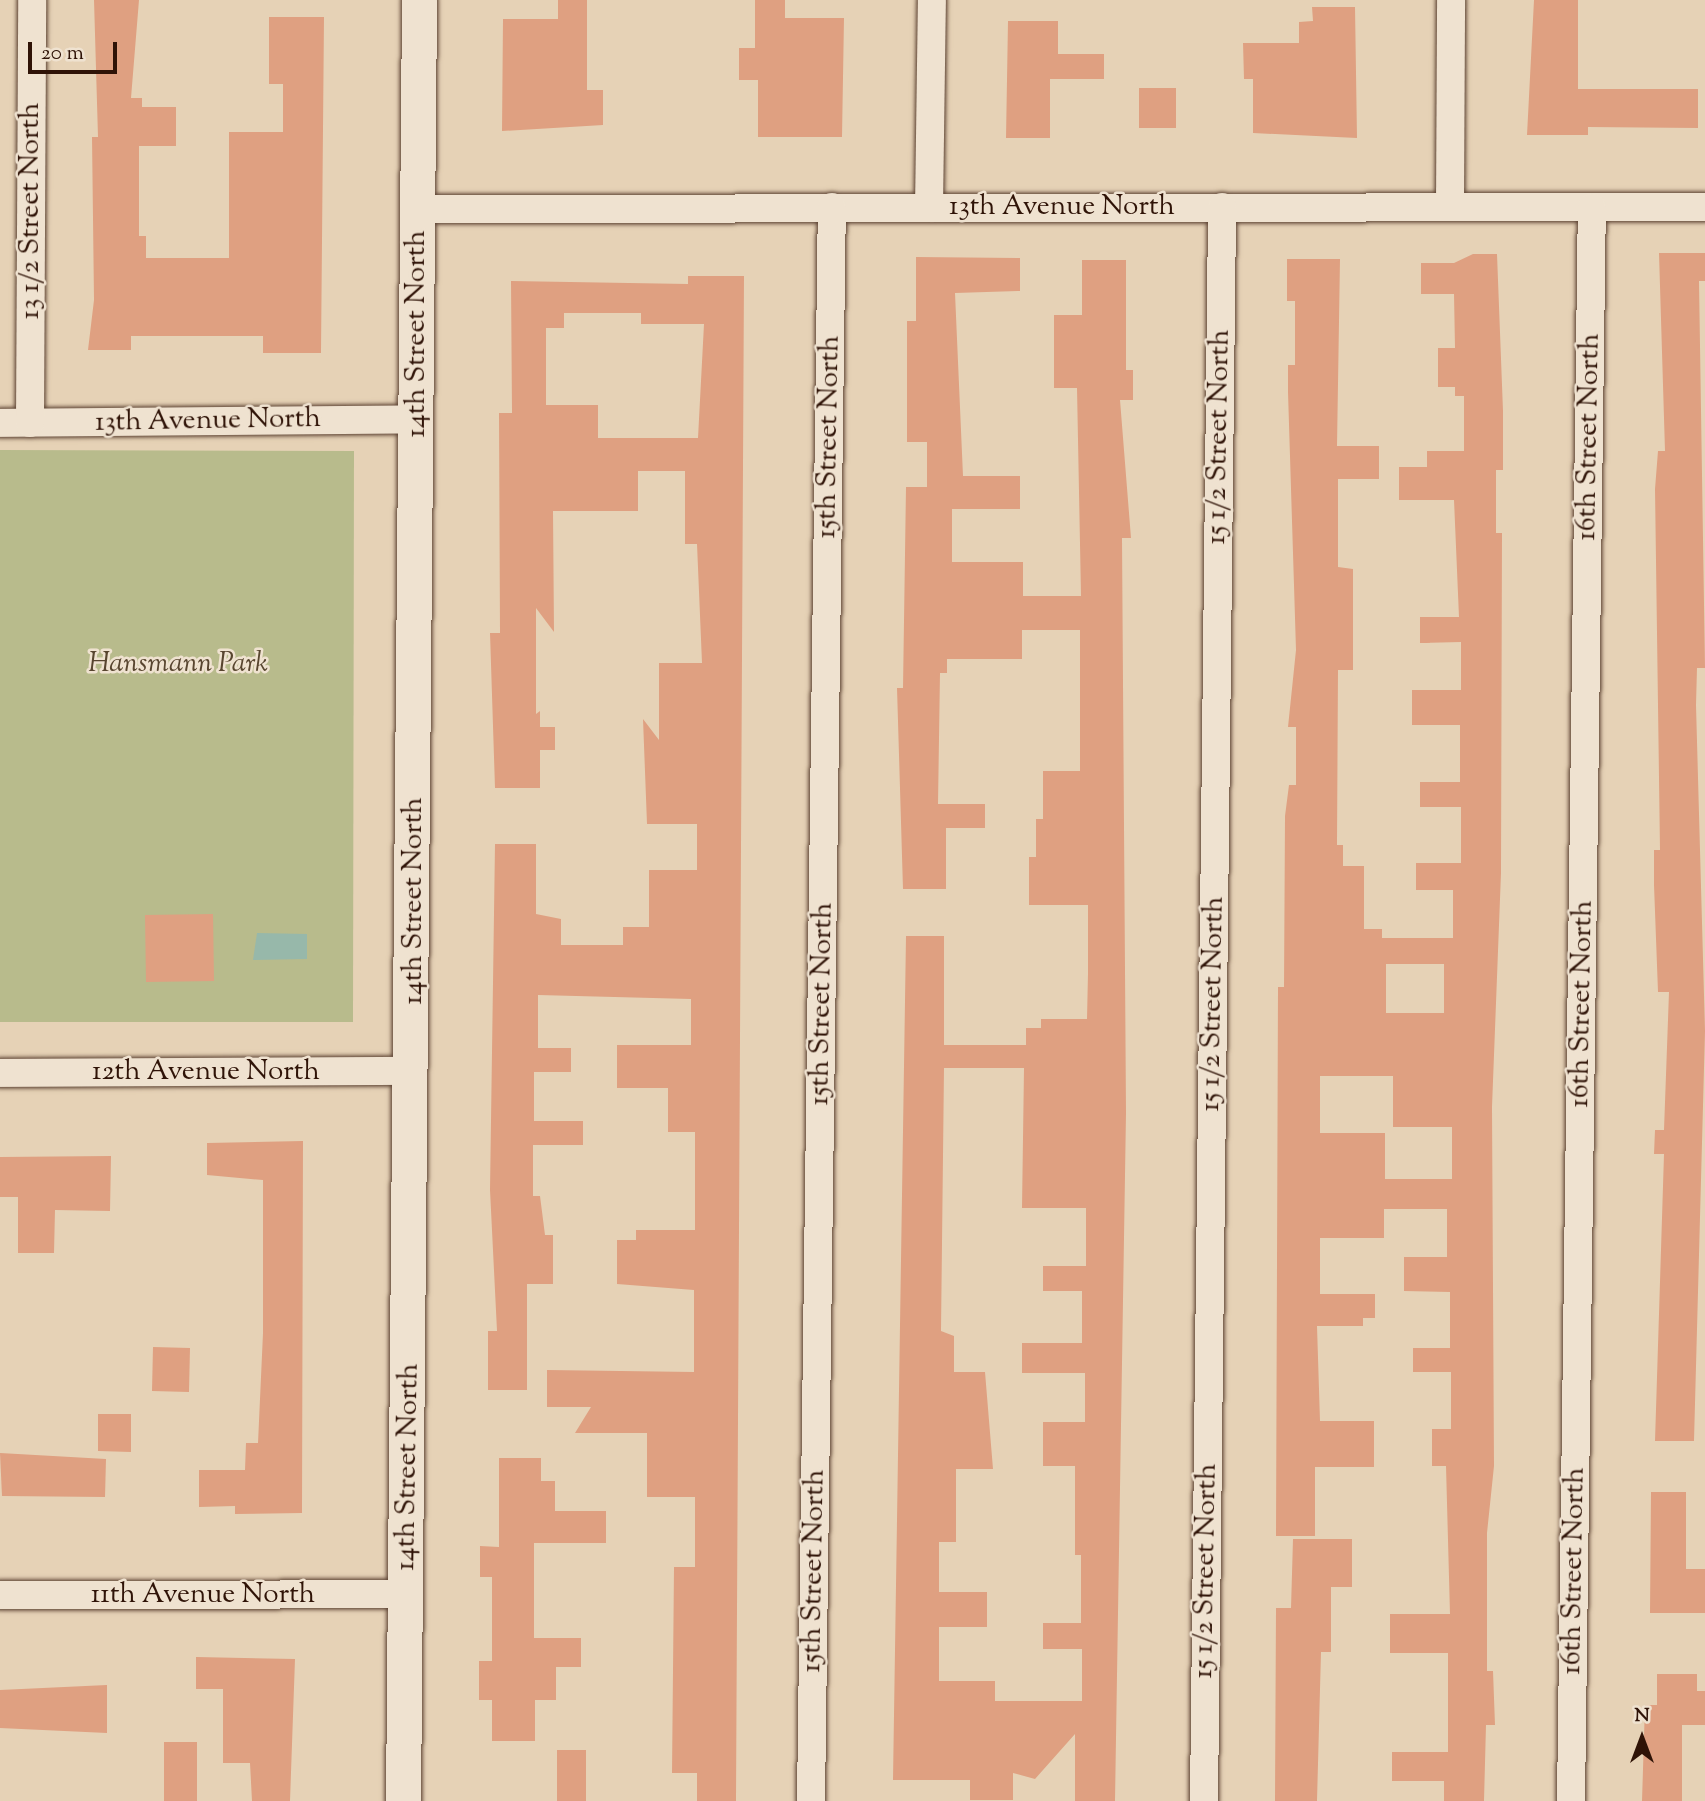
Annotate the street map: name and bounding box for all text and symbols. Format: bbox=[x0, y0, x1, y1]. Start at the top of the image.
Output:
scale bar bbox=[32, 28, 121, 72]
text: 20 m bbox=[41, 39, 84, 69]
street label: 13 1/2 Street North bbox=[14, 103, 48, 319]
street label: 13th Avenue North bbox=[949, 190, 1175, 224]
street label: 14th Street North bbox=[400, 230, 434, 438]
street label: 15 1/2 Street North bbox=[1200, 329, 1238, 545]
street label: 16th Street North bbox=[1570, 333, 1608, 541]
street label: 15th Street North bbox=[810, 335, 848, 539]
street label: 13th Avenue North bbox=[95, 402, 321, 440]
park label: Hansmann Park bbox=[88, 647, 268, 681]
street label: 14th Street North bbox=[397, 797, 431, 1005]
street label: 15 1/2 Street North bbox=[1194, 896, 1232, 1112]
street label: 16th Street North bbox=[1563, 900, 1601, 1108]
street label: 15th Street North bbox=[803, 902, 841, 1106]
street label: 12th Avenue North bbox=[92, 1055, 320, 1089]
street label: 14th Street North bbox=[389, 1363, 427, 1571]
street label: 15 1/2 Street North bbox=[1187, 1463, 1225, 1679]
street label: 16th Street North bbox=[1555, 1467, 1593, 1675]
street label: 15th Street North bbox=[795, 1469, 833, 1673]
street label: 11th Avenue North bbox=[91, 1578, 315, 1612]
north arrow bbox=[1607, 1703, 1677, 1773]
text: N bbox=[1634, 1703, 1650, 1730]

